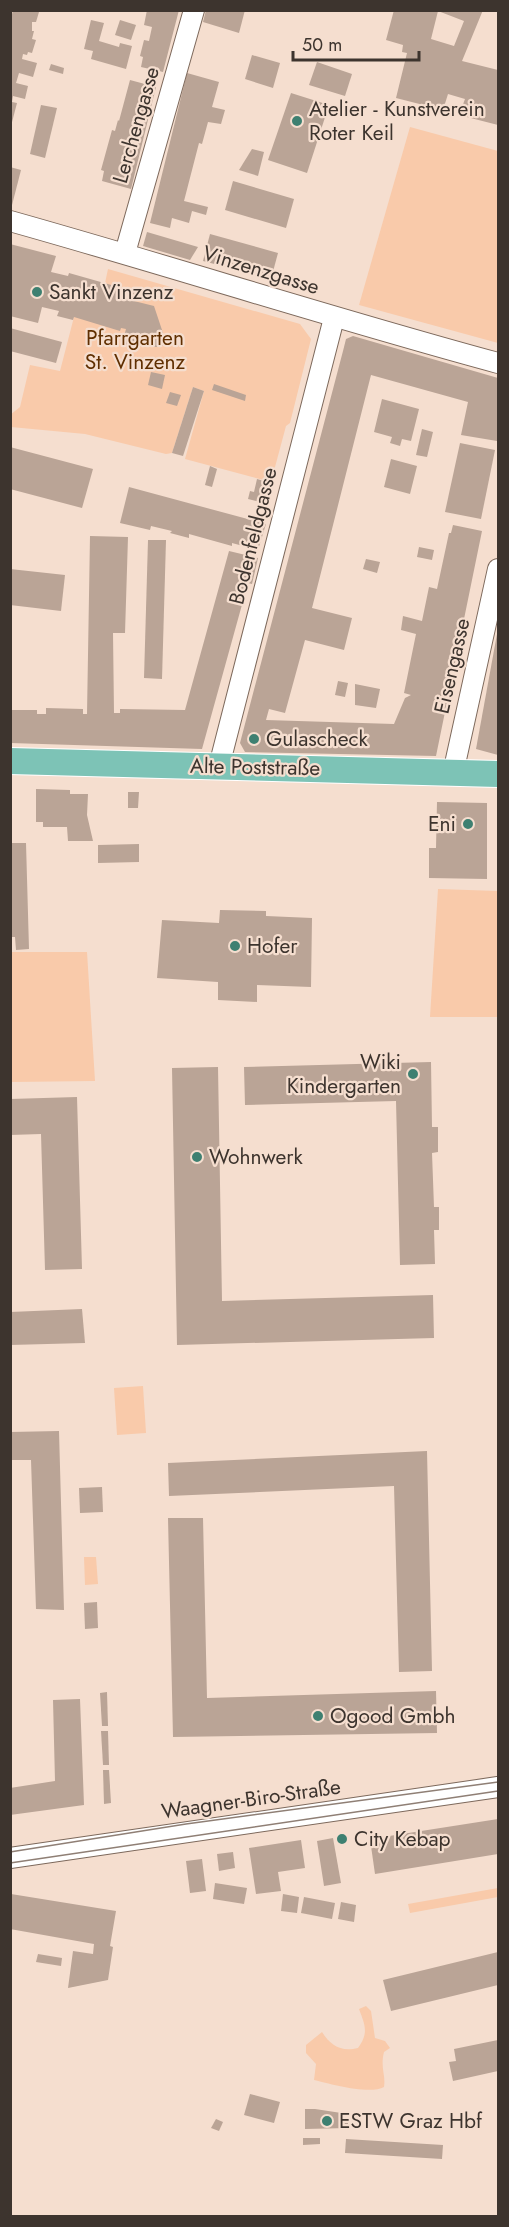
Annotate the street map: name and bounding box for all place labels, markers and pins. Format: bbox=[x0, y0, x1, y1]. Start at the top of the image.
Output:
place label: Atelier - Kunstverein Roter Keil bbox=[309, 94, 485, 148]
marker: Atelier - Kunstverein Roter Keil bbox=[290, 114, 304, 128]
place label: Sankt Vinzenz bbox=[49, 277, 174, 307]
marker: Sankt Vinzenz bbox=[30, 285, 44, 299]
place label: Gulascheck bbox=[266, 724, 369, 754]
marker: Gulascheck bbox=[247, 732, 261, 746]
place label: Eni bbox=[428, 809, 456, 839]
marker: Eni bbox=[461, 817, 475, 831]
place label: Hofer bbox=[247, 931, 298, 961]
marker: Hofer bbox=[228, 939, 242, 953]
place label: Wiki Kindergarten bbox=[287, 1047, 401, 1101]
marker: Wiki Kindergarten bbox=[406, 1067, 420, 1081]
place label: Wohnwerk bbox=[209, 1142, 304, 1172]
marker: Wohnwerk bbox=[190, 1150, 204, 1164]
place label: Ogood Gmbh bbox=[330, 1701, 455, 1731]
marker: Ogood Gmbh bbox=[311, 1709, 325, 1723]
place label: City Kebap bbox=[354, 1824, 451, 1854]
marker: City Kebap bbox=[335, 1832, 349, 1846]
place label: ESTW Graz Hbf bbox=[339, 2106, 483, 2136]
marker: ESTW Graz Hbf bbox=[320, 2114, 334, 2128]

